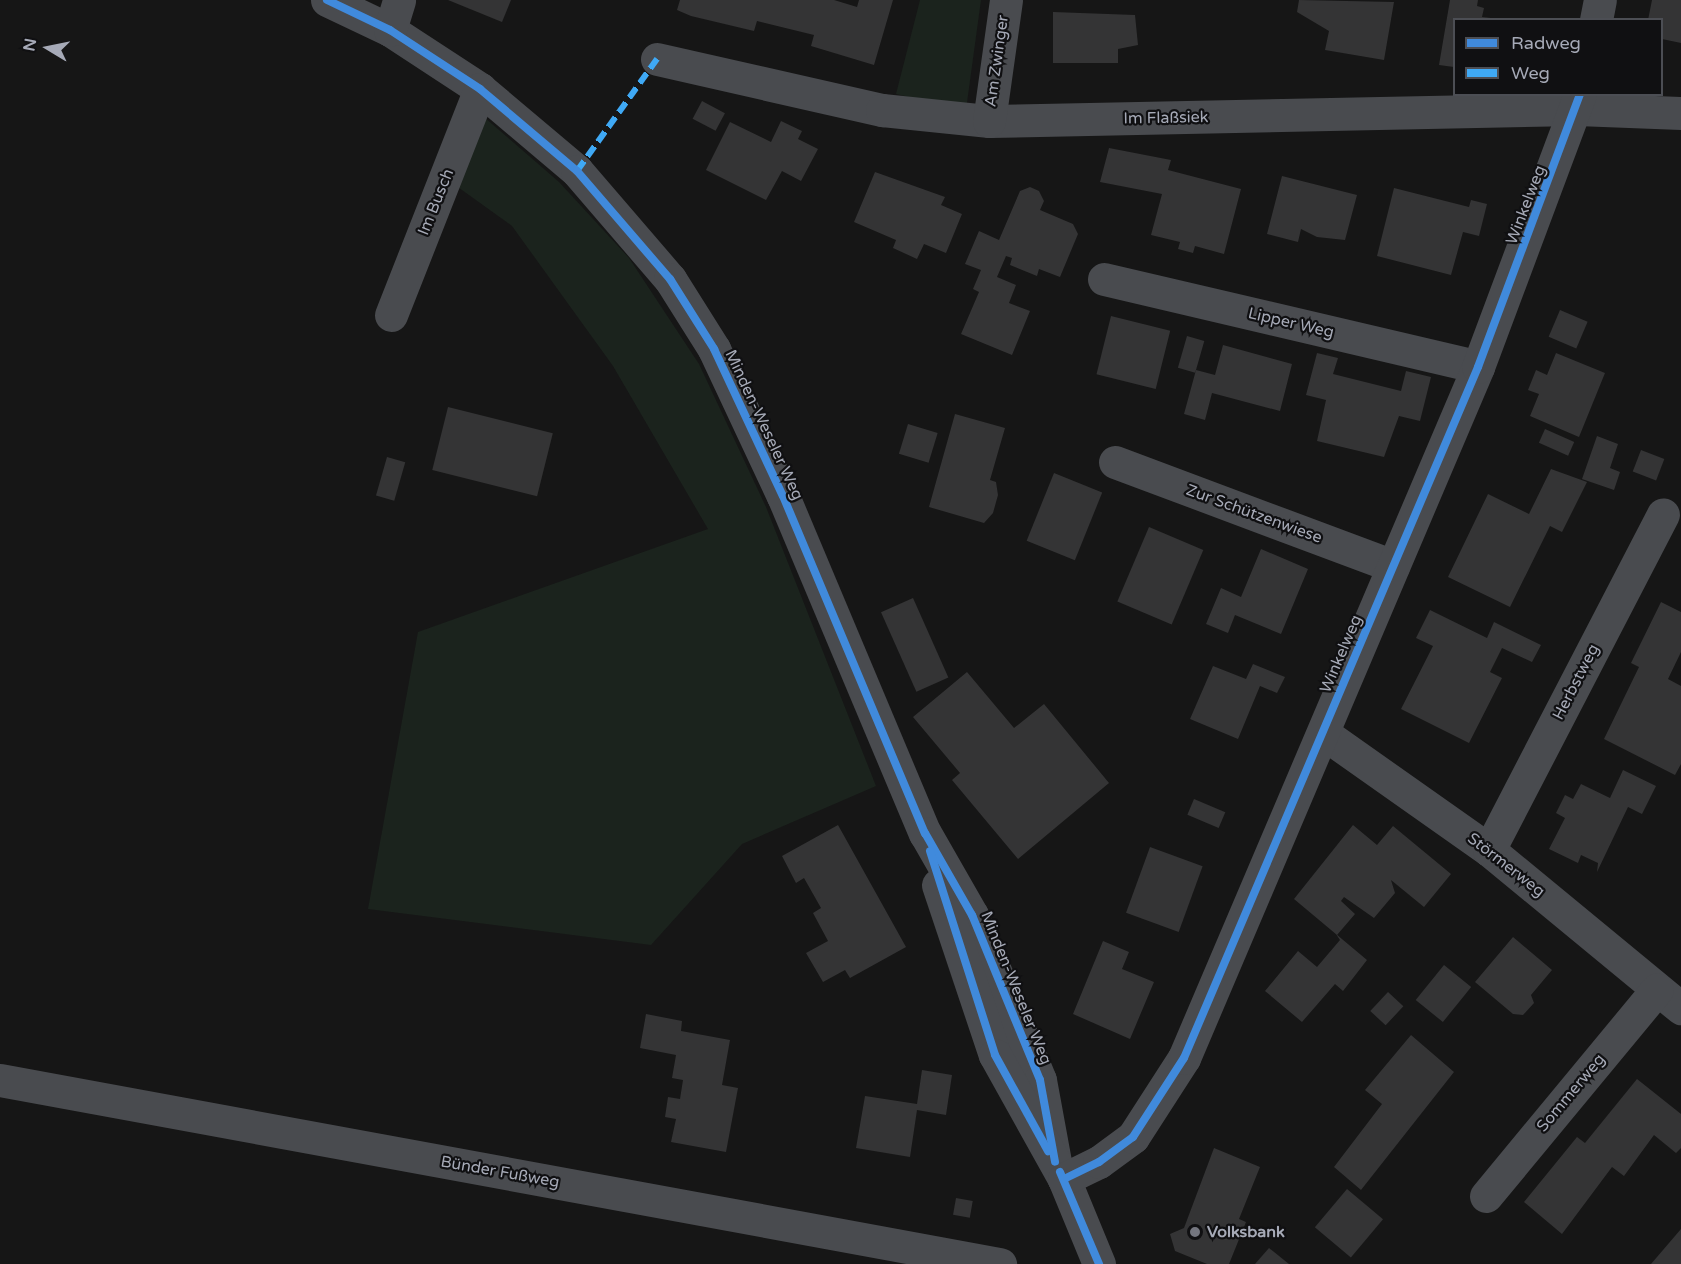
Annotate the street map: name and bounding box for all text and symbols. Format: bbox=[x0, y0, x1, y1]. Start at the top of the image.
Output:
street label: Am Zwinger bbox=[981, 14, 1013, 108]
north arrow bbox=[18, 18, 78, 78]
legend bbox=[1453, 18, 1663, 96]
text: Radweg bbox=[1511, 32, 1581, 54]
text: N bbox=[19, 37, 41, 53]
text: Weg bbox=[1511, 62, 1550, 84]
street label: Im Flaßsiek bbox=[1123, 108, 1209, 128]
street label: Winkelweg bbox=[1502, 163, 1550, 247]
street label: Im Busch bbox=[414, 166, 458, 238]
street label: Lipper Weg bbox=[1246, 304, 1336, 342]
street label: Minden-Weseler Weg bbox=[721, 347, 807, 503]
street label: Zur Schützenwiese bbox=[1183, 480, 1325, 548]
street label: Winkelweg bbox=[1316, 612, 1366, 696]
street label: Herbstweg bbox=[1549, 641, 1603, 723]
street label: Störmerweg bbox=[1463, 829, 1549, 901]
street label: Minden-Weseler Weg bbox=[976, 909, 1056, 1067]
street label: Sommerweg bbox=[1533, 1050, 1609, 1136]
street label: Bünder Fußweg bbox=[439, 1152, 561, 1192]
place label: Volksbank bbox=[1207, 1222, 1285, 1242]
marker: Volksbank bbox=[1188, 1225, 1202, 1239]

